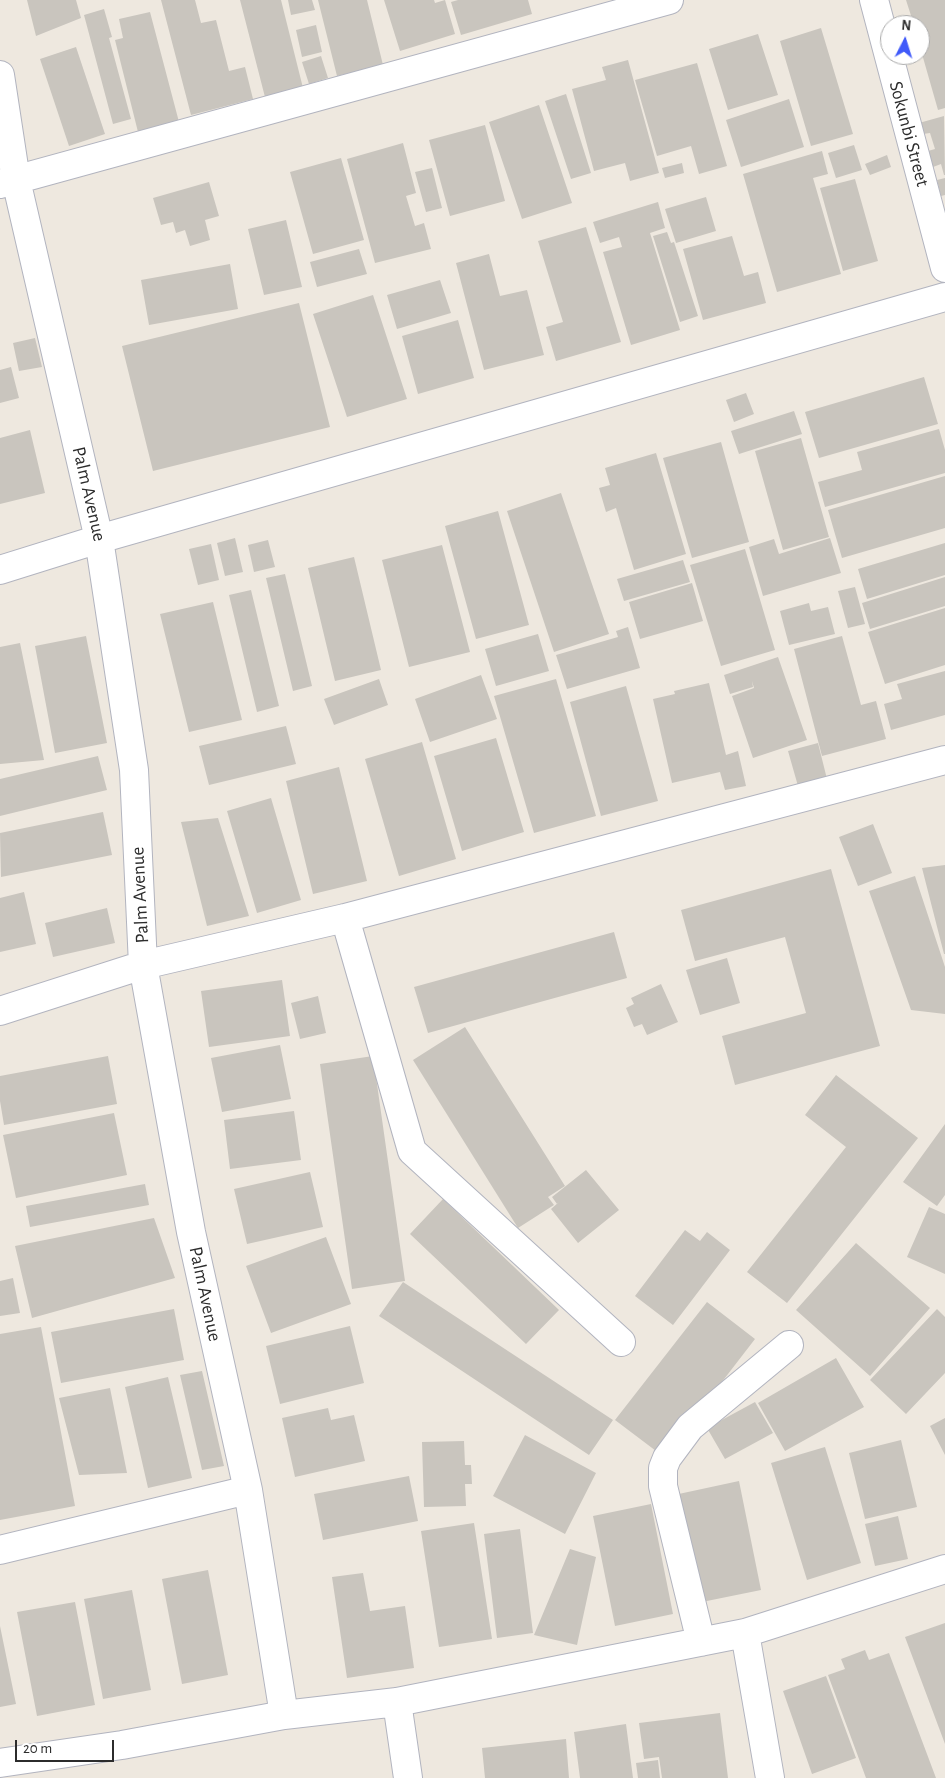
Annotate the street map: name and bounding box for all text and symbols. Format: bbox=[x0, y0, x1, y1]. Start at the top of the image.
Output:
north arrow bbox=[880, 15, 930, 65]
text: N bbox=[901, 19, 912, 33]
street label: Sokunbi Street bbox=[884, 79, 934, 189]
street label: Palm Avenue bbox=[67, 444, 111, 544]
street label: Palm Avenue bbox=[126, 846, 154, 944]
street label: Palm Avenue bbox=[184, 1244, 226, 1344]
scale bar bbox=[18, 1730, 116, 1762]
text: 20 m bbox=[23, 1741, 52, 1756]

